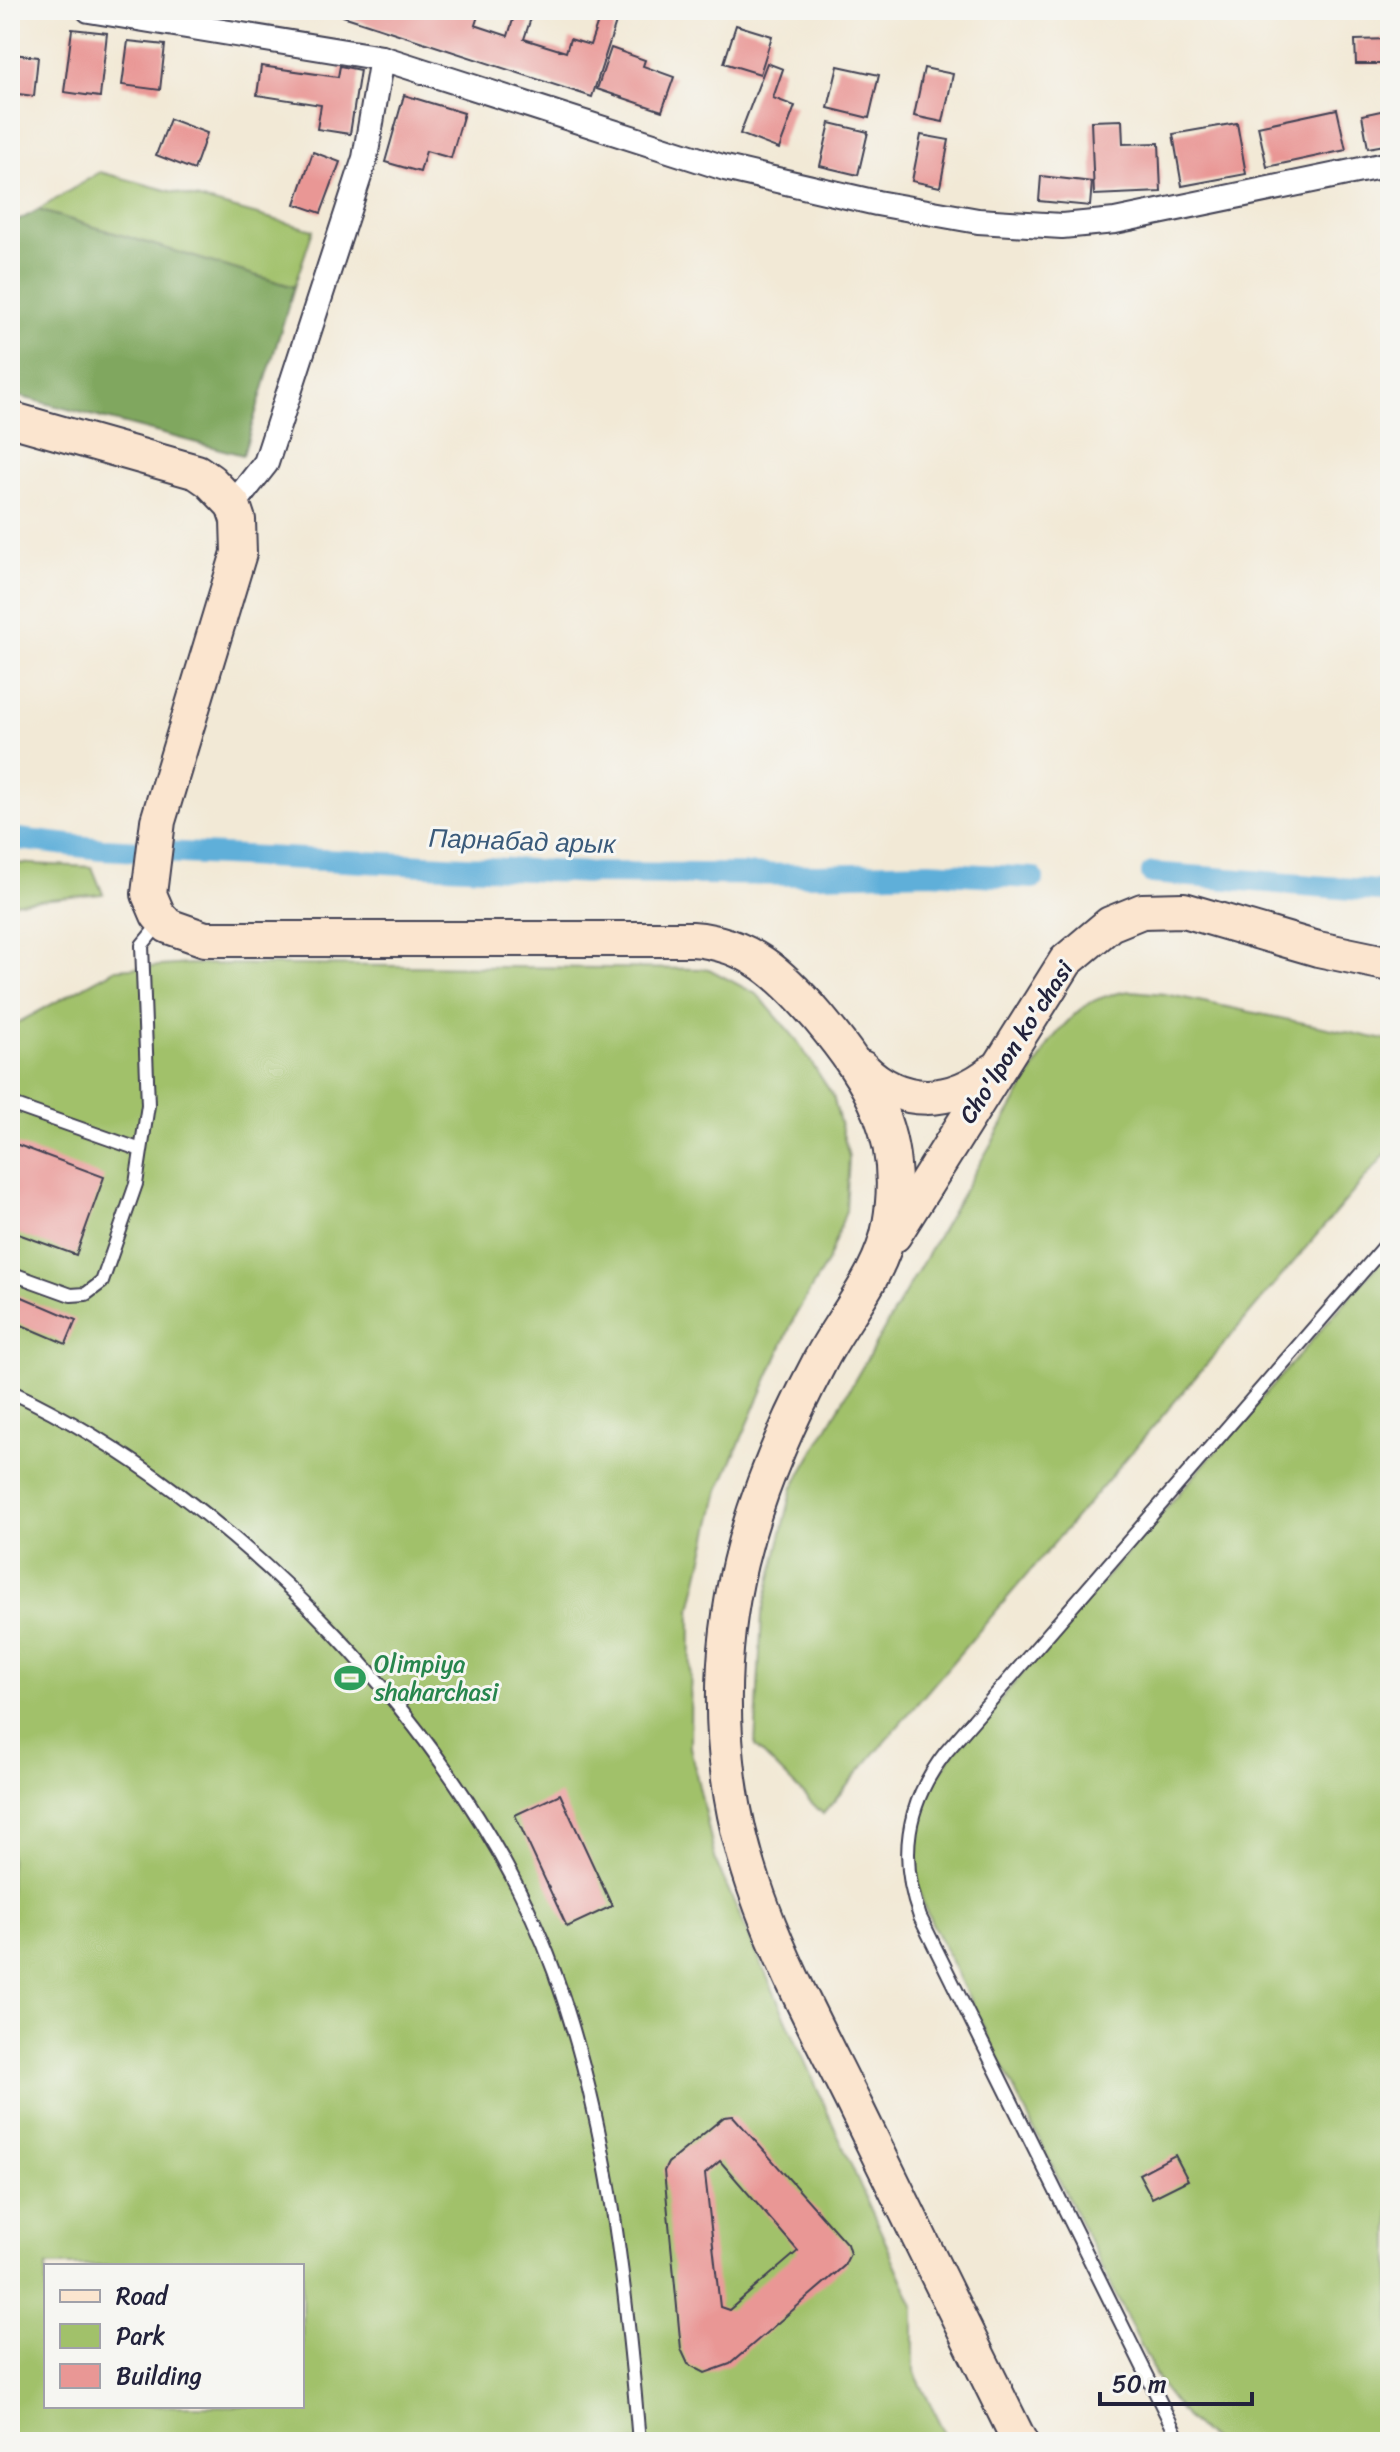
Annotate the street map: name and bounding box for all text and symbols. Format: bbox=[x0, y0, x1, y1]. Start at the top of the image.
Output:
water label: Парнабад арык bbox=[428, 815, 618, 867]
street label: Cho'lpon ko'chasi bbox=[947, 951, 1085, 1132]
place label: Olimpiya shaharchasi bbox=[373, 1643, 500, 1713]
sports icon: Olimpiya shaharchasi bbox=[333, 1661, 367, 1695]
legend bbox=[44, 2264, 304, 2408]
text: Road bbox=[116, 2275, 170, 2317]
text: Park bbox=[116, 2315, 165, 2357]
text: Building bbox=[116, 2355, 202, 2397]
scale bar bbox=[1100, 2356, 1252, 2406]
text: 50 m bbox=[1112, 2363, 1167, 2405]

